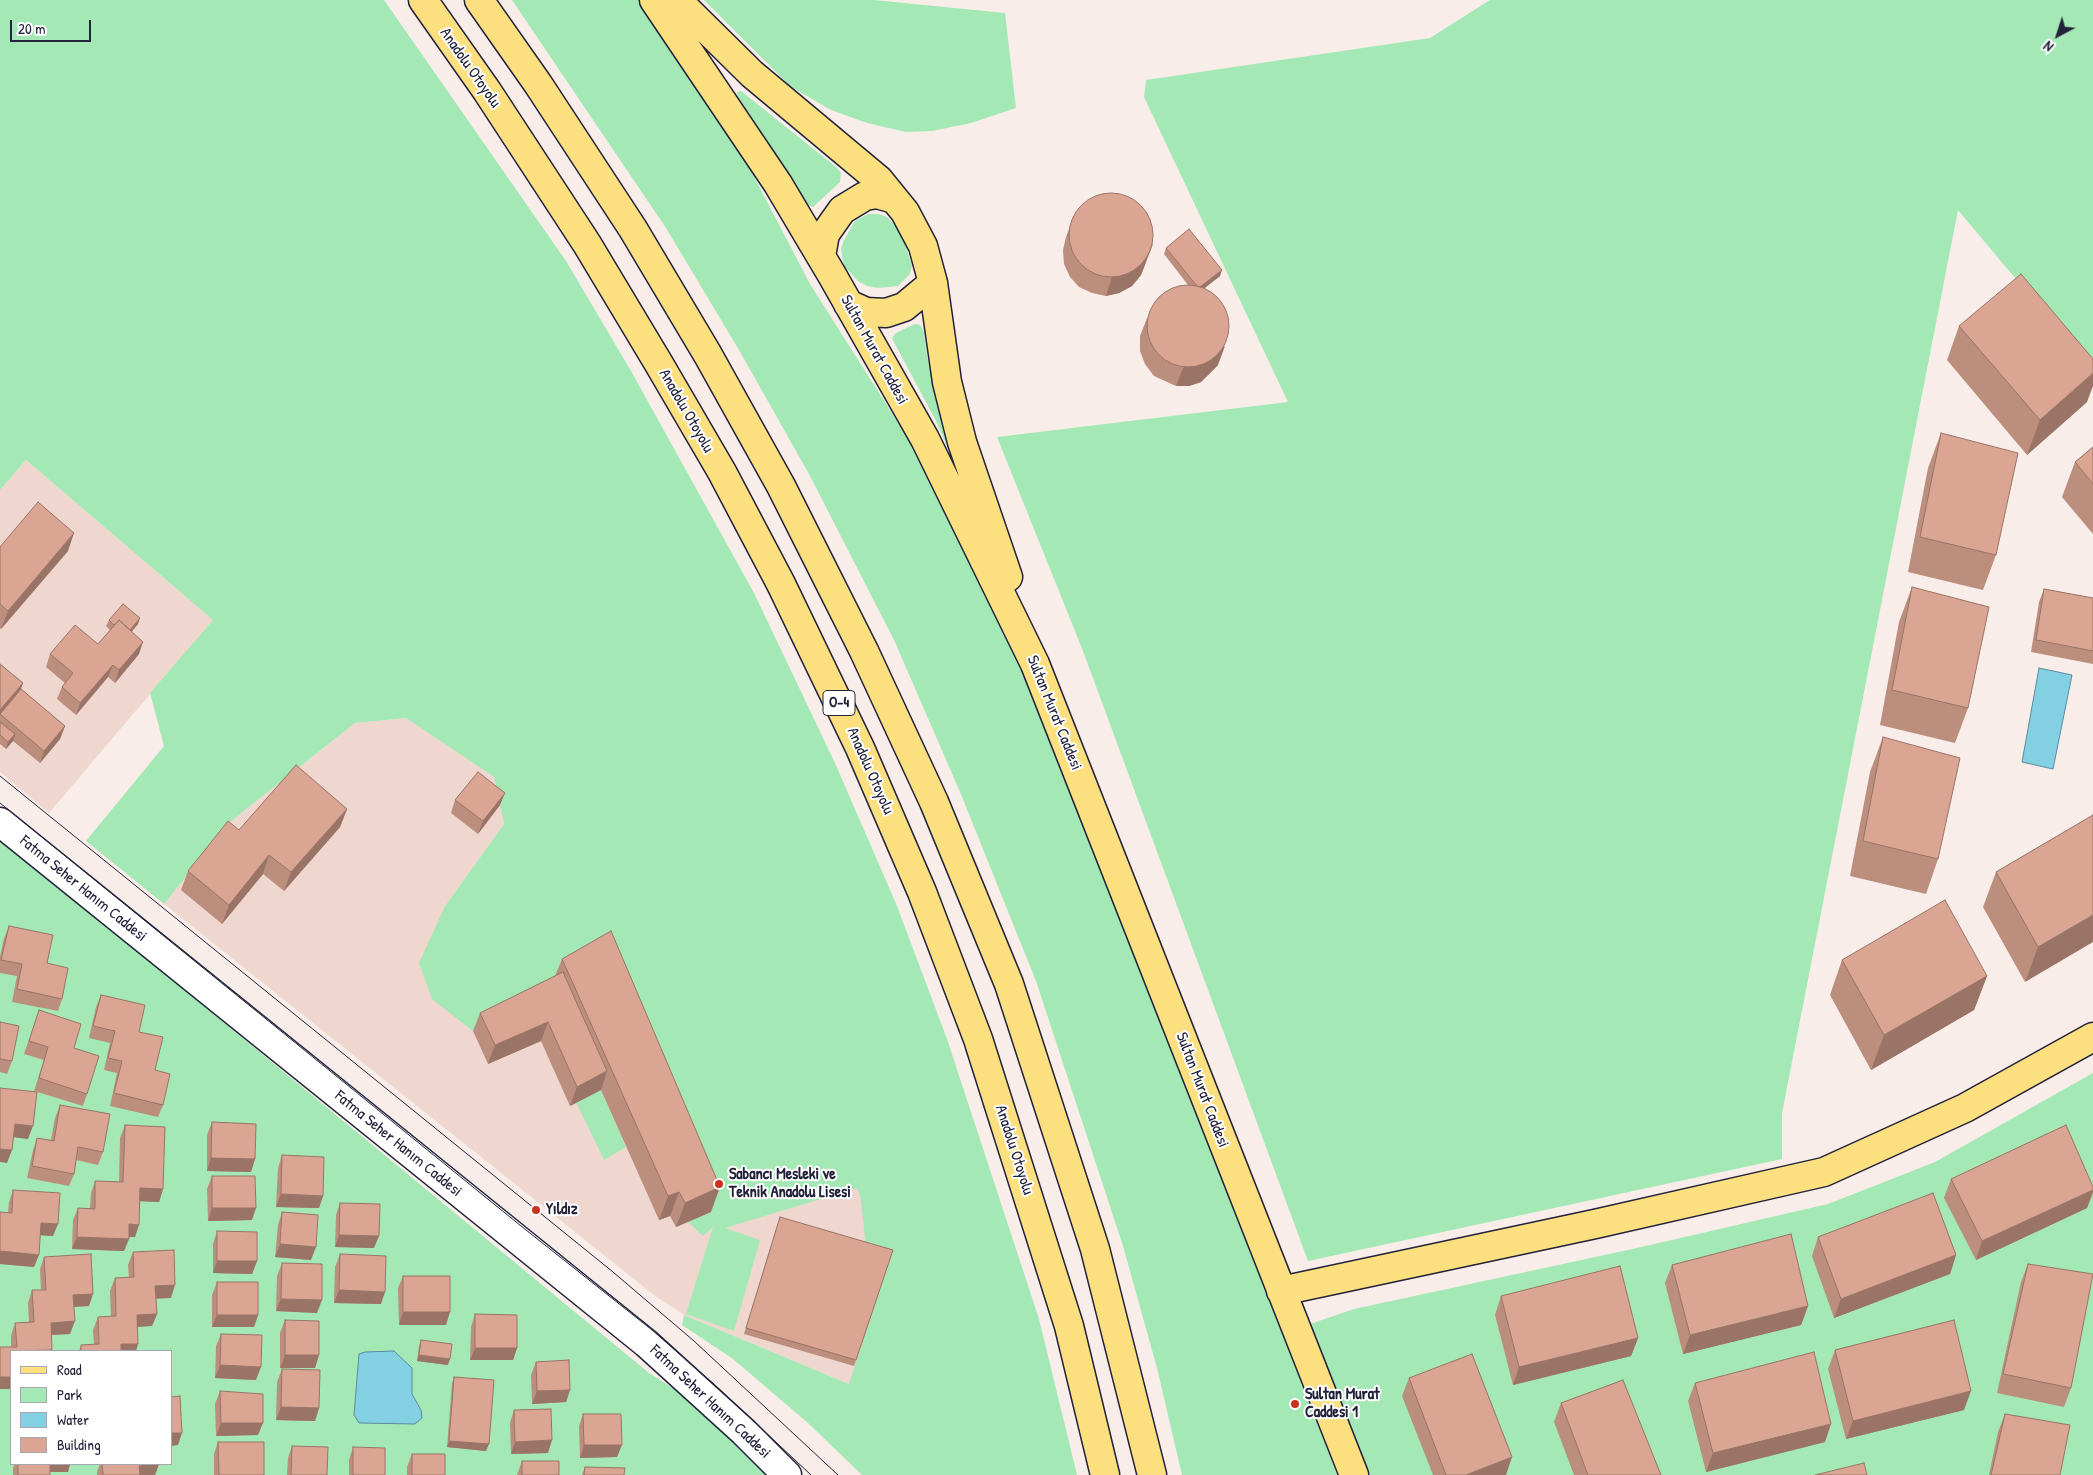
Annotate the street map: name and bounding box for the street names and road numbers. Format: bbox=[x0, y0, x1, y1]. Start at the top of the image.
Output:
street label: Anadolu Otoyolu bbox=[435, 24, 505, 112]
street label: Sultan Murat Caddesi bbox=[836, 292, 912, 408]
street label: Anadolu Otoyolu bbox=[654, 366, 718, 456]
street label: Sultan Murat Caddesi bbox=[1022, 653, 1086, 773]
road number: O-4 bbox=[823, 690, 855, 716]
street label: Anadolu Otoyolu bbox=[842, 725, 898, 817]
street label: Fatma Seher Hanım Caddesi bbox=[16, 832, 150, 946]
street label: Sultan Murat Caddesi bbox=[1171, 1030, 1233, 1150]
street label: Fatma Seher Hanım Caddesi bbox=[331, 1087, 465, 1201]
street label: Anadolu Otoyolu bbox=[990, 1103, 1038, 1197]
street label: Fatma Seher Hanım Caddesi bbox=[646, 1341, 774, 1463]

